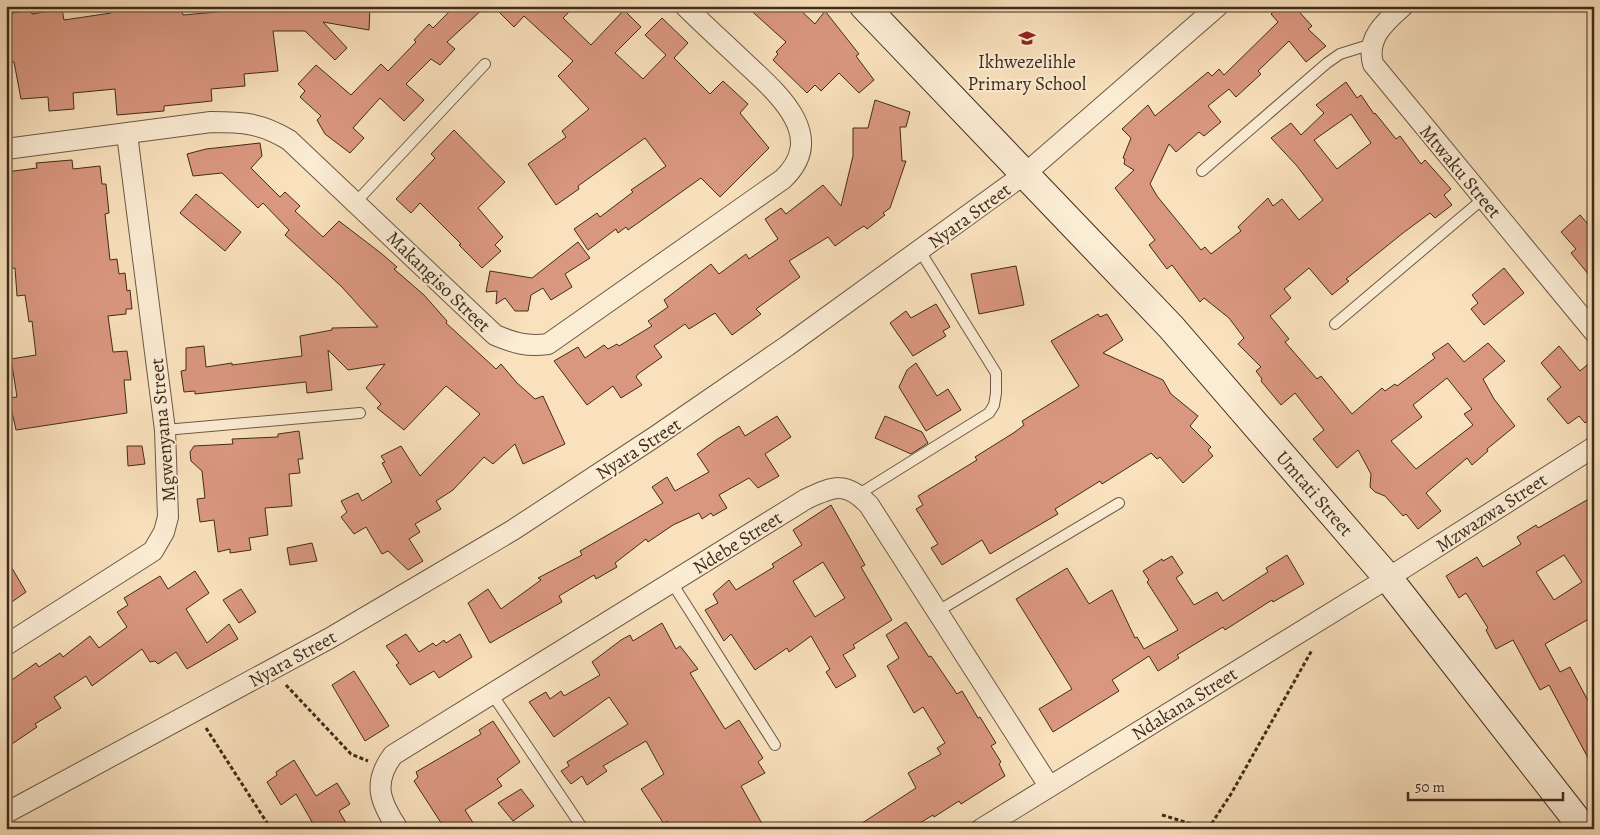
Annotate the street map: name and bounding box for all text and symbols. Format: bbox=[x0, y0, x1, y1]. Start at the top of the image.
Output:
school or university icon: Ikhwezelihle Primary School bbox=[1017, 28, 1037, 48]
place label: Ikhwezelihle Primary School bbox=[968, 49, 1087, 97]
street label: Mtwaku Street bbox=[1413, 119, 1507, 224]
street label: Nyara Street bbox=[923, 177, 1016, 255]
street label: Makangiso Street bbox=[381, 225, 496, 338]
street label: Mgwenyana Street bbox=[144, 357, 182, 503]
street label: Nyara Street bbox=[591, 412, 686, 486]
street label: Umtati Street bbox=[1270, 445, 1359, 542]
street label: Mzwazwa Street bbox=[1431, 467, 1552, 559]
street label: Ndebe Street bbox=[688, 505, 787, 581]
street label: Nyara Street bbox=[244, 624, 341, 694]
street label: Ndakana Street bbox=[1127, 661, 1242, 747]
scale bar bbox=[1408, 770, 1562, 802]
text: 50 m bbox=[1415, 777, 1445, 797]

